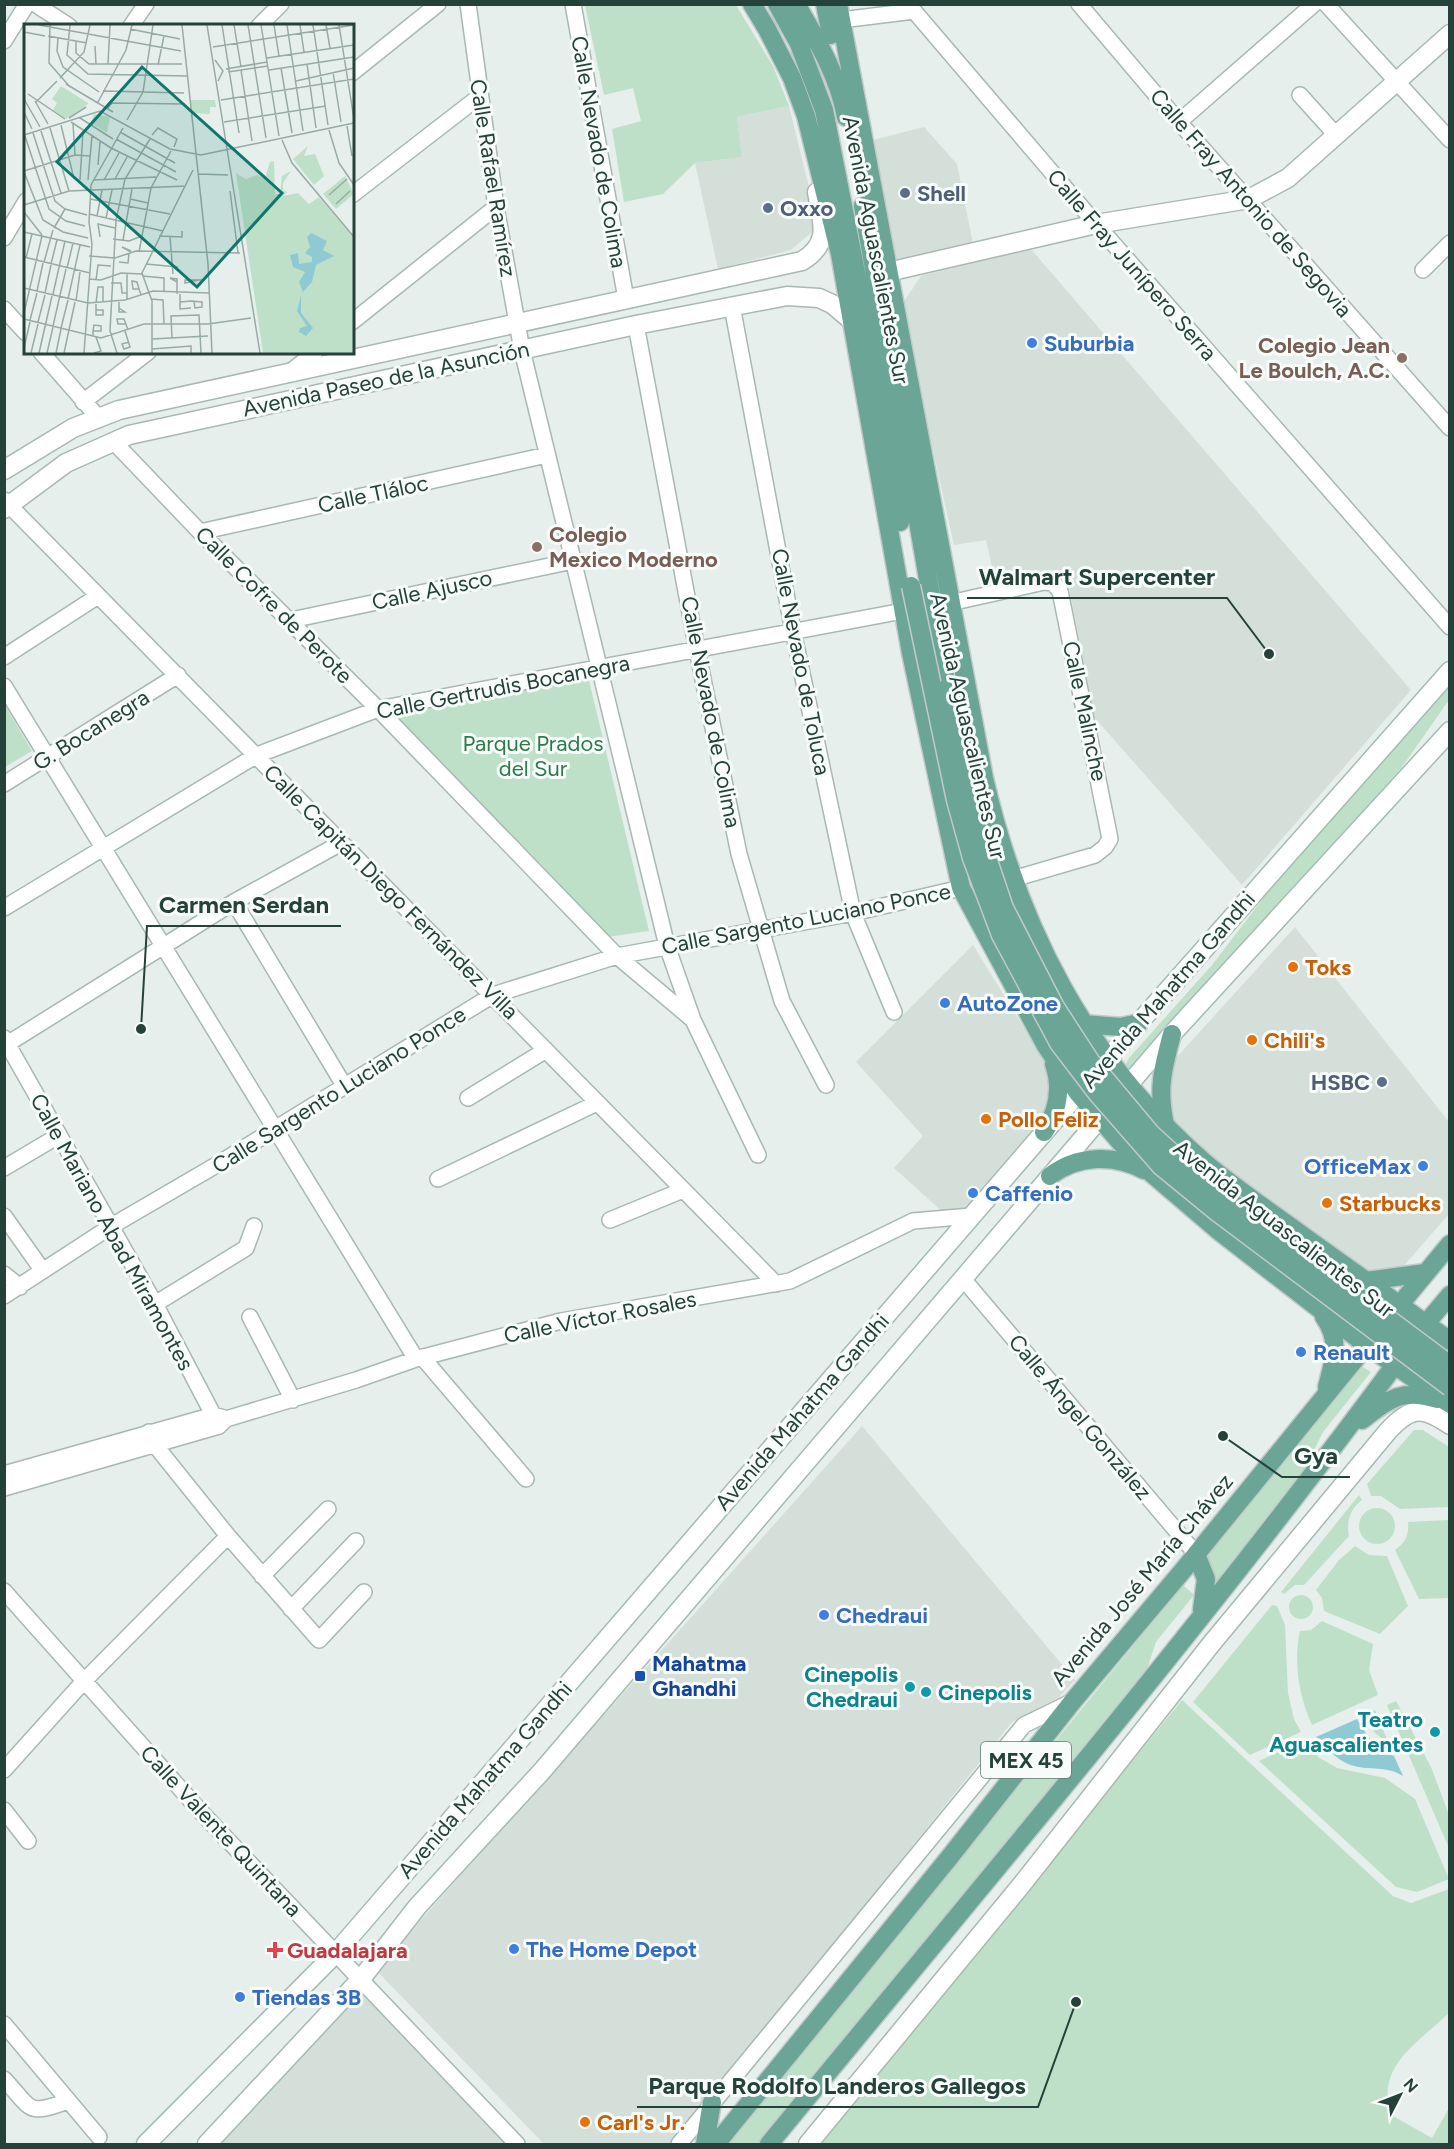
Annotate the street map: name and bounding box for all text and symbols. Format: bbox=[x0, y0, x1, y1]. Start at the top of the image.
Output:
inset map bbox=[24, 24, 354, 354]
street label: Calle Nevado de Colima bbox=[565, 34, 633, 270]
street label: Calle Rafael Ramírez bbox=[464, 77, 522, 279]
street label: Calle Fray Antonio de Segovia bbox=[1144, 83, 1358, 323]
street label: Avenida Aguascalientes Sur bbox=[837, 114, 915, 387]
street label: Calle Fray Junípero Serra bbox=[1042, 164, 1222, 366]
place label: Shell bbox=[917, 180, 966, 207]
marker: Shell bbox=[898, 186, 912, 200]
place label: Oxxo bbox=[780, 195, 834, 222]
marker: Oxxo bbox=[761, 201, 775, 215]
place label: Suburbia bbox=[1044, 330, 1134, 357]
place label: Colegio Jean Le Boulch, A.C. bbox=[1239, 332, 1390, 384]
street label: Avenida Paseo de la Asunción bbox=[240, 335, 532, 423]
marker: Suburbia bbox=[1025, 336, 1039, 350]
marker: Colegio Jean Le Boulch, A.C. bbox=[1395, 351, 1409, 365]
street label: Calle Tláloc bbox=[315, 469, 431, 519]
street label: Calle Cofre de Perote bbox=[190, 521, 358, 689]
place label: Colegio Mexico Moderno bbox=[549, 521, 718, 573]
marker: Colegio Mexico Moderno bbox=[530, 540, 544, 554]
street label: Calle Nevado de Toluca bbox=[766, 546, 836, 778]
callout: Walmart Supercenter bbox=[967, 556, 1227, 598]
text: Walmart Supercenter bbox=[979, 562, 1215, 591]
street label: Calle Ajusco bbox=[369, 564, 495, 616]
street label: Avenida Aguascalientes Sur bbox=[924, 590, 1012, 862]
street label: Calle Nevado de Colima bbox=[675, 594, 747, 830]
street label: Calle Malinche bbox=[1057, 639, 1113, 783]
street label: Calle Gertrudis Bocanegra bbox=[374, 649, 632, 725]
street label: G. Bocanegra bbox=[28, 684, 154, 776]
park label: Parque Prados del Sur bbox=[463, 730, 603, 782]
street label: Calle Capitán Diego Fernández Villa bbox=[258, 759, 524, 1025]
street label: Calle Sargento Luciano Ponce bbox=[659, 878, 953, 960]
callout: Carmen Serdan bbox=[147, 884, 341, 926]
street label: Avenida Mahatma Gandhi bbox=[1075, 886, 1261, 1094]
text: Carmen Serdan bbox=[159, 890, 329, 919]
place label: Toks bbox=[1305, 954, 1351, 981]
marker: Toks bbox=[1286, 960, 1300, 974]
place label: AutoZone bbox=[957, 990, 1058, 1017]
marker: AutoZone bbox=[938, 996, 952, 1010]
street label: Calle Sargento Luciano Ponce bbox=[207, 1001, 471, 1179]
place label: Chili's bbox=[1264, 1027, 1325, 1054]
marker: Chili's bbox=[1245, 1033, 1259, 1047]
place label: HSBC bbox=[1311, 1069, 1370, 1096]
marker: HSBC bbox=[1375, 1075, 1389, 1089]
street label: Calle Mariano Abad Miramontes bbox=[24, 1089, 200, 1375]
place label: Pollo Feliz bbox=[998, 1106, 1099, 1133]
marker: Pollo Feliz bbox=[979, 1112, 993, 1126]
street label: Avenida Aguascalientes Sur bbox=[1168, 1134, 1400, 1324]
place label: OfficeMax bbox=[1304, 1153, 1411, 1180]
marker: OfficeMax bbox=[1416, 1159, 1430, 1173]
place label: Caffenio bbox=[985, 1180, 1073, 1207]
marker: Caffenio bbox=[966, 1186, 980, 1200]
place label: Starbucks bbox=[1339, 1190, 1441, 1217]
marker: Starbucks bbox=[1320, 1196, 1334, 1210]
street label: Calle Víctor Rosales bbox=[501, 1285, 699, 1349]
street label: Avenida Mahatma Gandhi bbox=[709, 1308, 895, 1516]
street label: Calle Ángel González bbox=[1003, 1329, 1157, 1505]
place label: Renault bbox=[1313, 1339, 1391, 1366]
marker: Renault bbox=[1294, 1345, 1308, 1359]
callout: Gya bbox=[1282, 1435, 1350, 1477]
text: Gya bbox=[1294, 1441, 1338, 1470]
street label: Avenida José María Chávez bbox=[1045, 1468, 1239, 1692]
place label: Chedraui bbox=[836, 1602, 928, 1629]
marker: Chedraui bbox=[817, 1608, 831, 1622]
place label: Mahatma Ghandhi bbox=[652, 1650, 747, 1702]
place label: Cinepolis Chedraui bbox=[804, 1661, 898, 1713]
marker: Mahatma Ghandhi bbox=[633, 1669, 647, 1683]
street label: Avenida Mahatma Gandhi bbox=[392, 1676, 578, 1884]
place label: Cinepolis bbox=[938, 1679, 1032, 1706]
marker: Cinepolis Chedraui bbox=[903, 1680, 917, 1694]
marker: Cinepolis bbox=[919, 1685, 933, 1699]
place label: Teatro Aguascalientes bbox=[1269, 1706, 1423, 1758]
marker: Teatro Aguascalientes bbox=[1428, 1725, 1442, 1739]
street label: Calle Valente Quintana bbox=[135, 1740, 307, 1922]
road number: MEX 45 bbox=[981, 1742, 1071, 1778]
place label: The Home Depot bbox=[526, 1936, 697, 1963]
place label: Guadalajara bbox=[287, 1937, 408, 1964]
marker: The Home Depot bbox=[507, 1942, 521, 1956]
marker: Guadalajara bbox=[268, 1943, 282, 1957]
place label: Tiendas 3B bbox=[252, 1984, 361, 2011]
marker: Tiendas 3B bbox=[233, 1990, 247, 2004]
callout: Parque Rodolfo Landeros Gallegos bbox=[637, 2065, 1038, 2107]
north arrow bbox=[1370, 2065, 1430, 2125]
text: Parque Rodolfo Landeros Gallegos bbox=[648, 2071, 1026, 2100]
text: N bbox=[1400, 2074, 1422, 2096]
place label: Carl's Jr. bbox=[597, 2109, 685, 2136]
marker: Carl's Jr. bbox=[578, 2115, 592, 2129]

